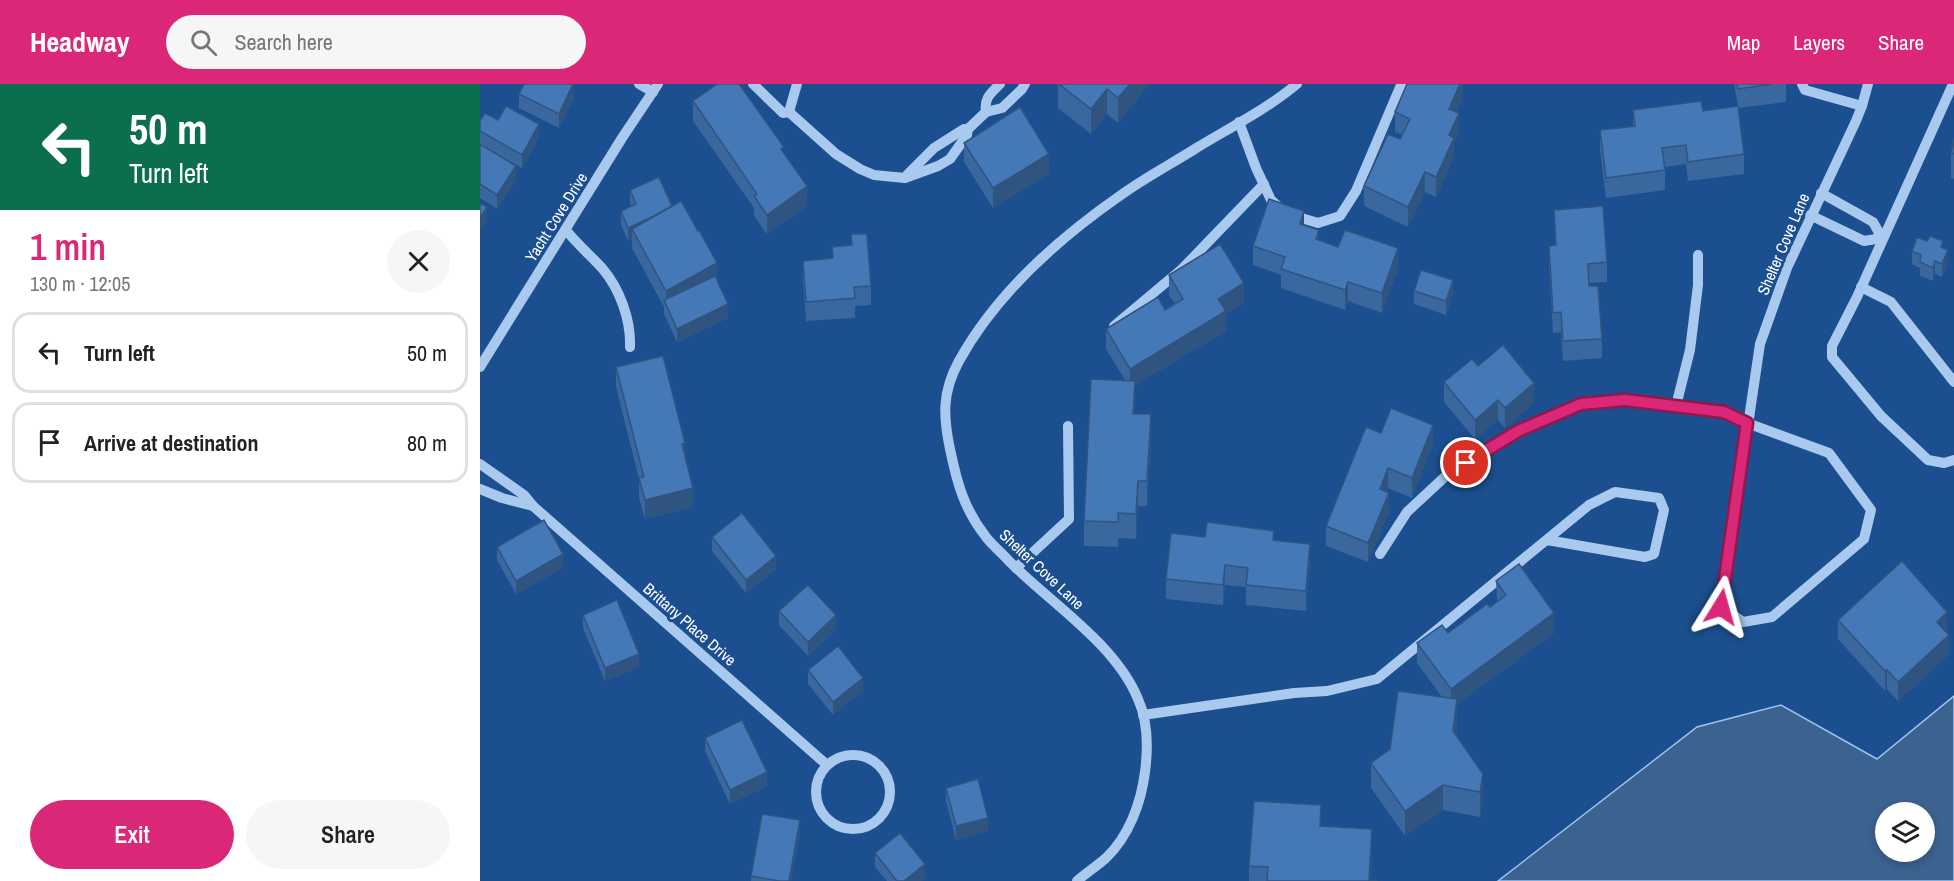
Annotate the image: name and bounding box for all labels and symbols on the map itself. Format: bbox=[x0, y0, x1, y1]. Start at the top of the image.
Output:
street label: Yacht Cove Drive bbox=[520, 168, 592, 266]
street label: Shelter Cove Lane bbox=[1752, 190, 1814, 298]
pin bbox=[1440, 437, 1491, 488]
street label: Shelter Cove Lane bbox=[995, 524, 1089, 614]
position arrow bbox=[1689, 575, 1753, 639]
street label: Brittany Place Drive bbox=[639, 577, 741, 671]

